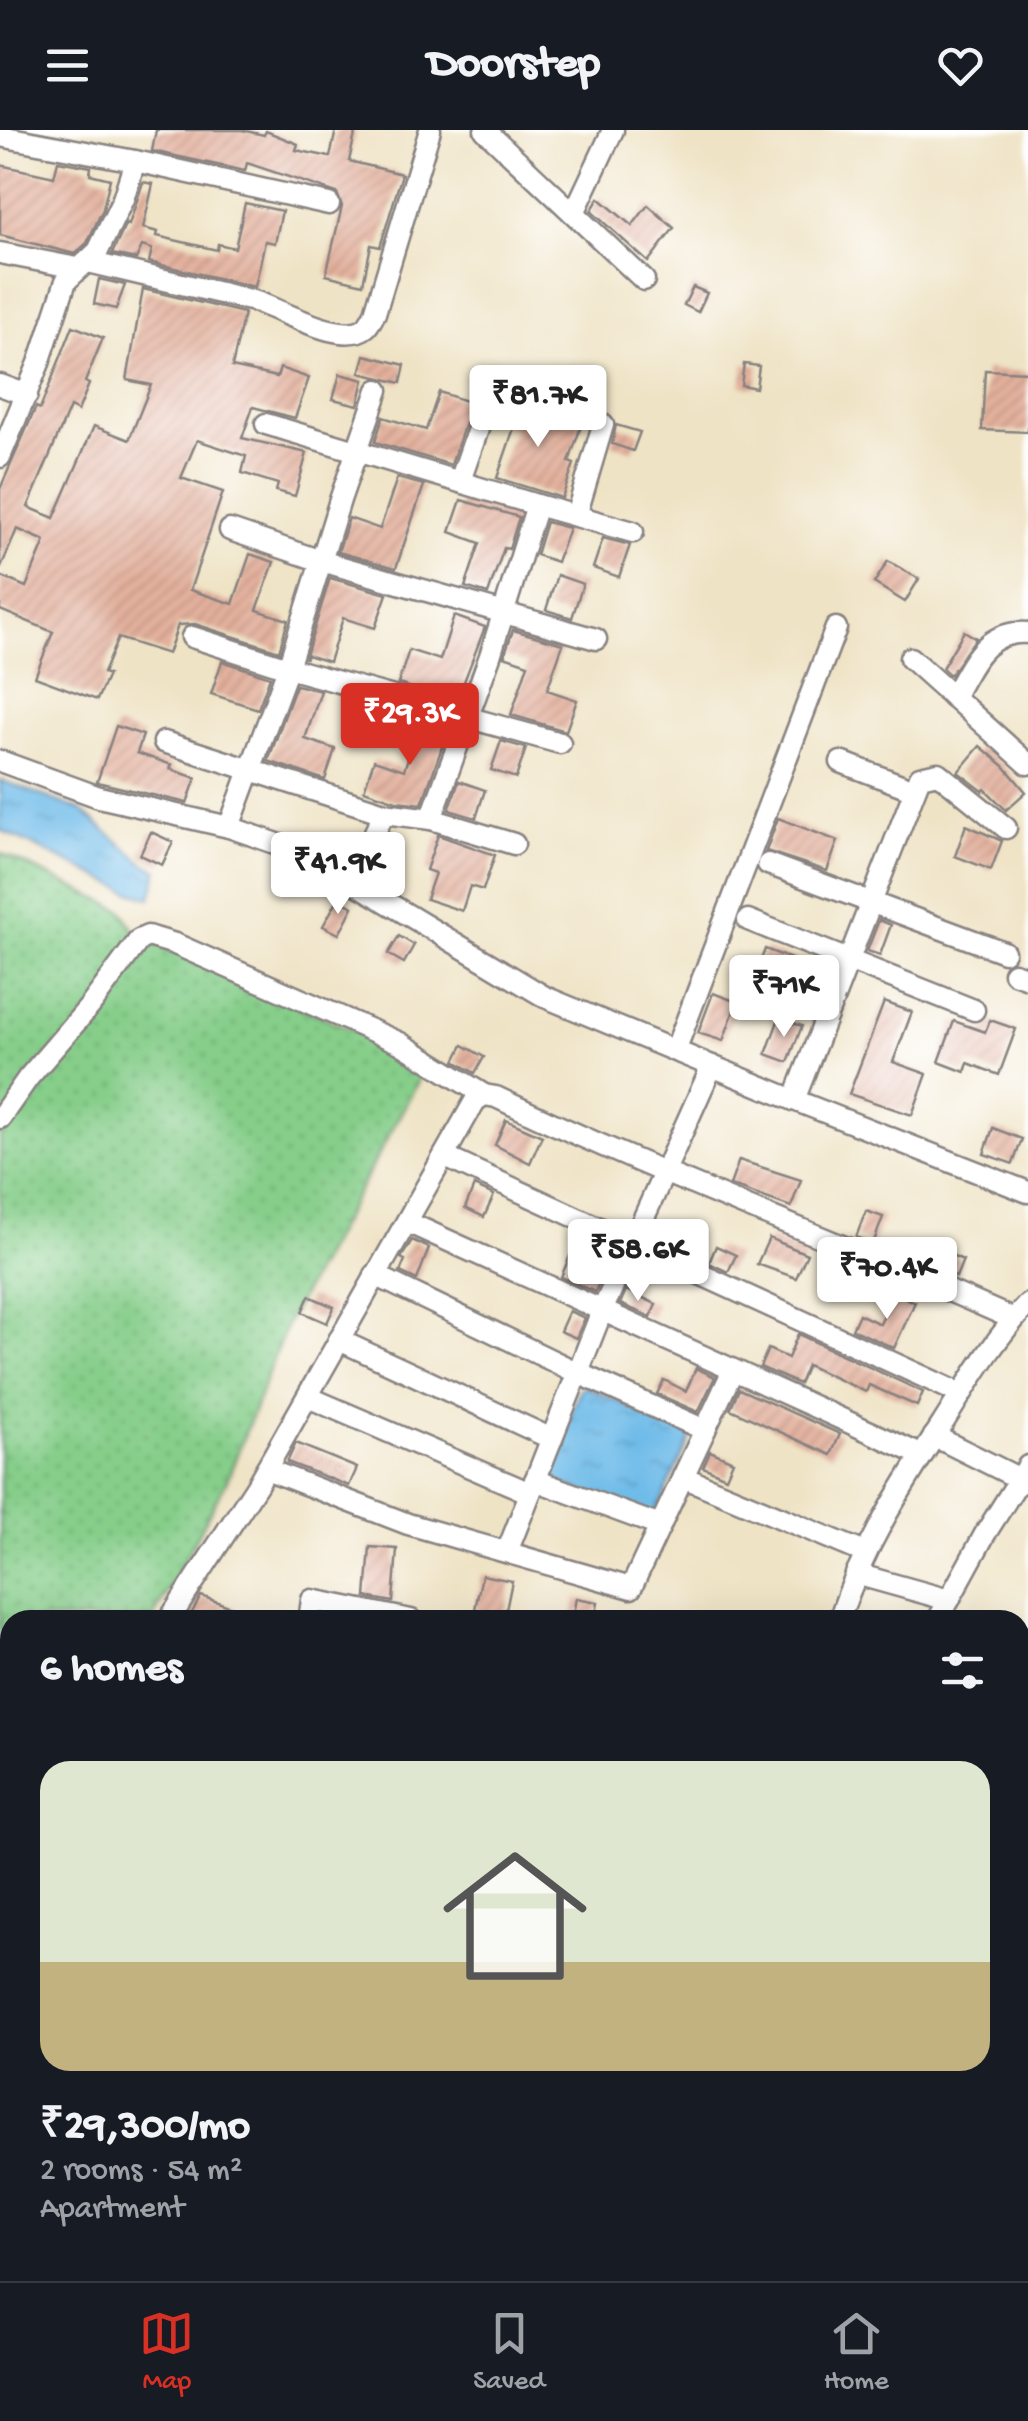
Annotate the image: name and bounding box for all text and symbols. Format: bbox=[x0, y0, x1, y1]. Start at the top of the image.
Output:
icon: menu bbox=[40, 38, 95, 93]
icon: heart bbox=[933, 38, 988, 93]
text: Doorstep bbox=[428, 39, 600, 92]
pin: ₹81.7K bbox=[457, 365, 619, 450]
text: ₹81.7K bbox=[491, 378, 585, 416]
pin: ₹29.3K bbox=[329, 683, 491, 768]
text: ₹29.3K bbox=[363, 696, 457, 734]
pin: ₹41.9K bbox=[257, 832, 419, 917]
text: ₹41.9K bbox=[293, 845, 383, 883]
pin: ₹71K bbox=[725, 955, 843, 1040]
text: ₹71K bbox=[751, 968, 817, 1006]
pin: ₹58.6K bbox=[557, 1219, 719, 1304]
text: ₹58.6K bbox=[590, 1232, 686, 1270]
pin: ₹70.4K bbox=[806, 1237, 968, 1322]
text: ₹70.4K bbox=[839, 1250, 935, 1288]
icon: filters bbox=[935, 1643, 990, 1698]
text: 6 homes bbox=[40, 1646, 183, 1695]
icon: home bbox=[425, 1826, 605, 2006]
text: ₹29,300/mo bbox=[40, 2104, 250, 2153]
text: 2 rooms · 54 m² bbox=[40, 2153, 242, 2191]
text: Apartment bbox=[40, 2191, 184, 2229]
tab: Map bbox=[139, 2306, 194, 2399]
tab: Saved bbox=[473, 2306, 545, 2399]
tab: Home bbox=[824, 2306, 889, 2399]

